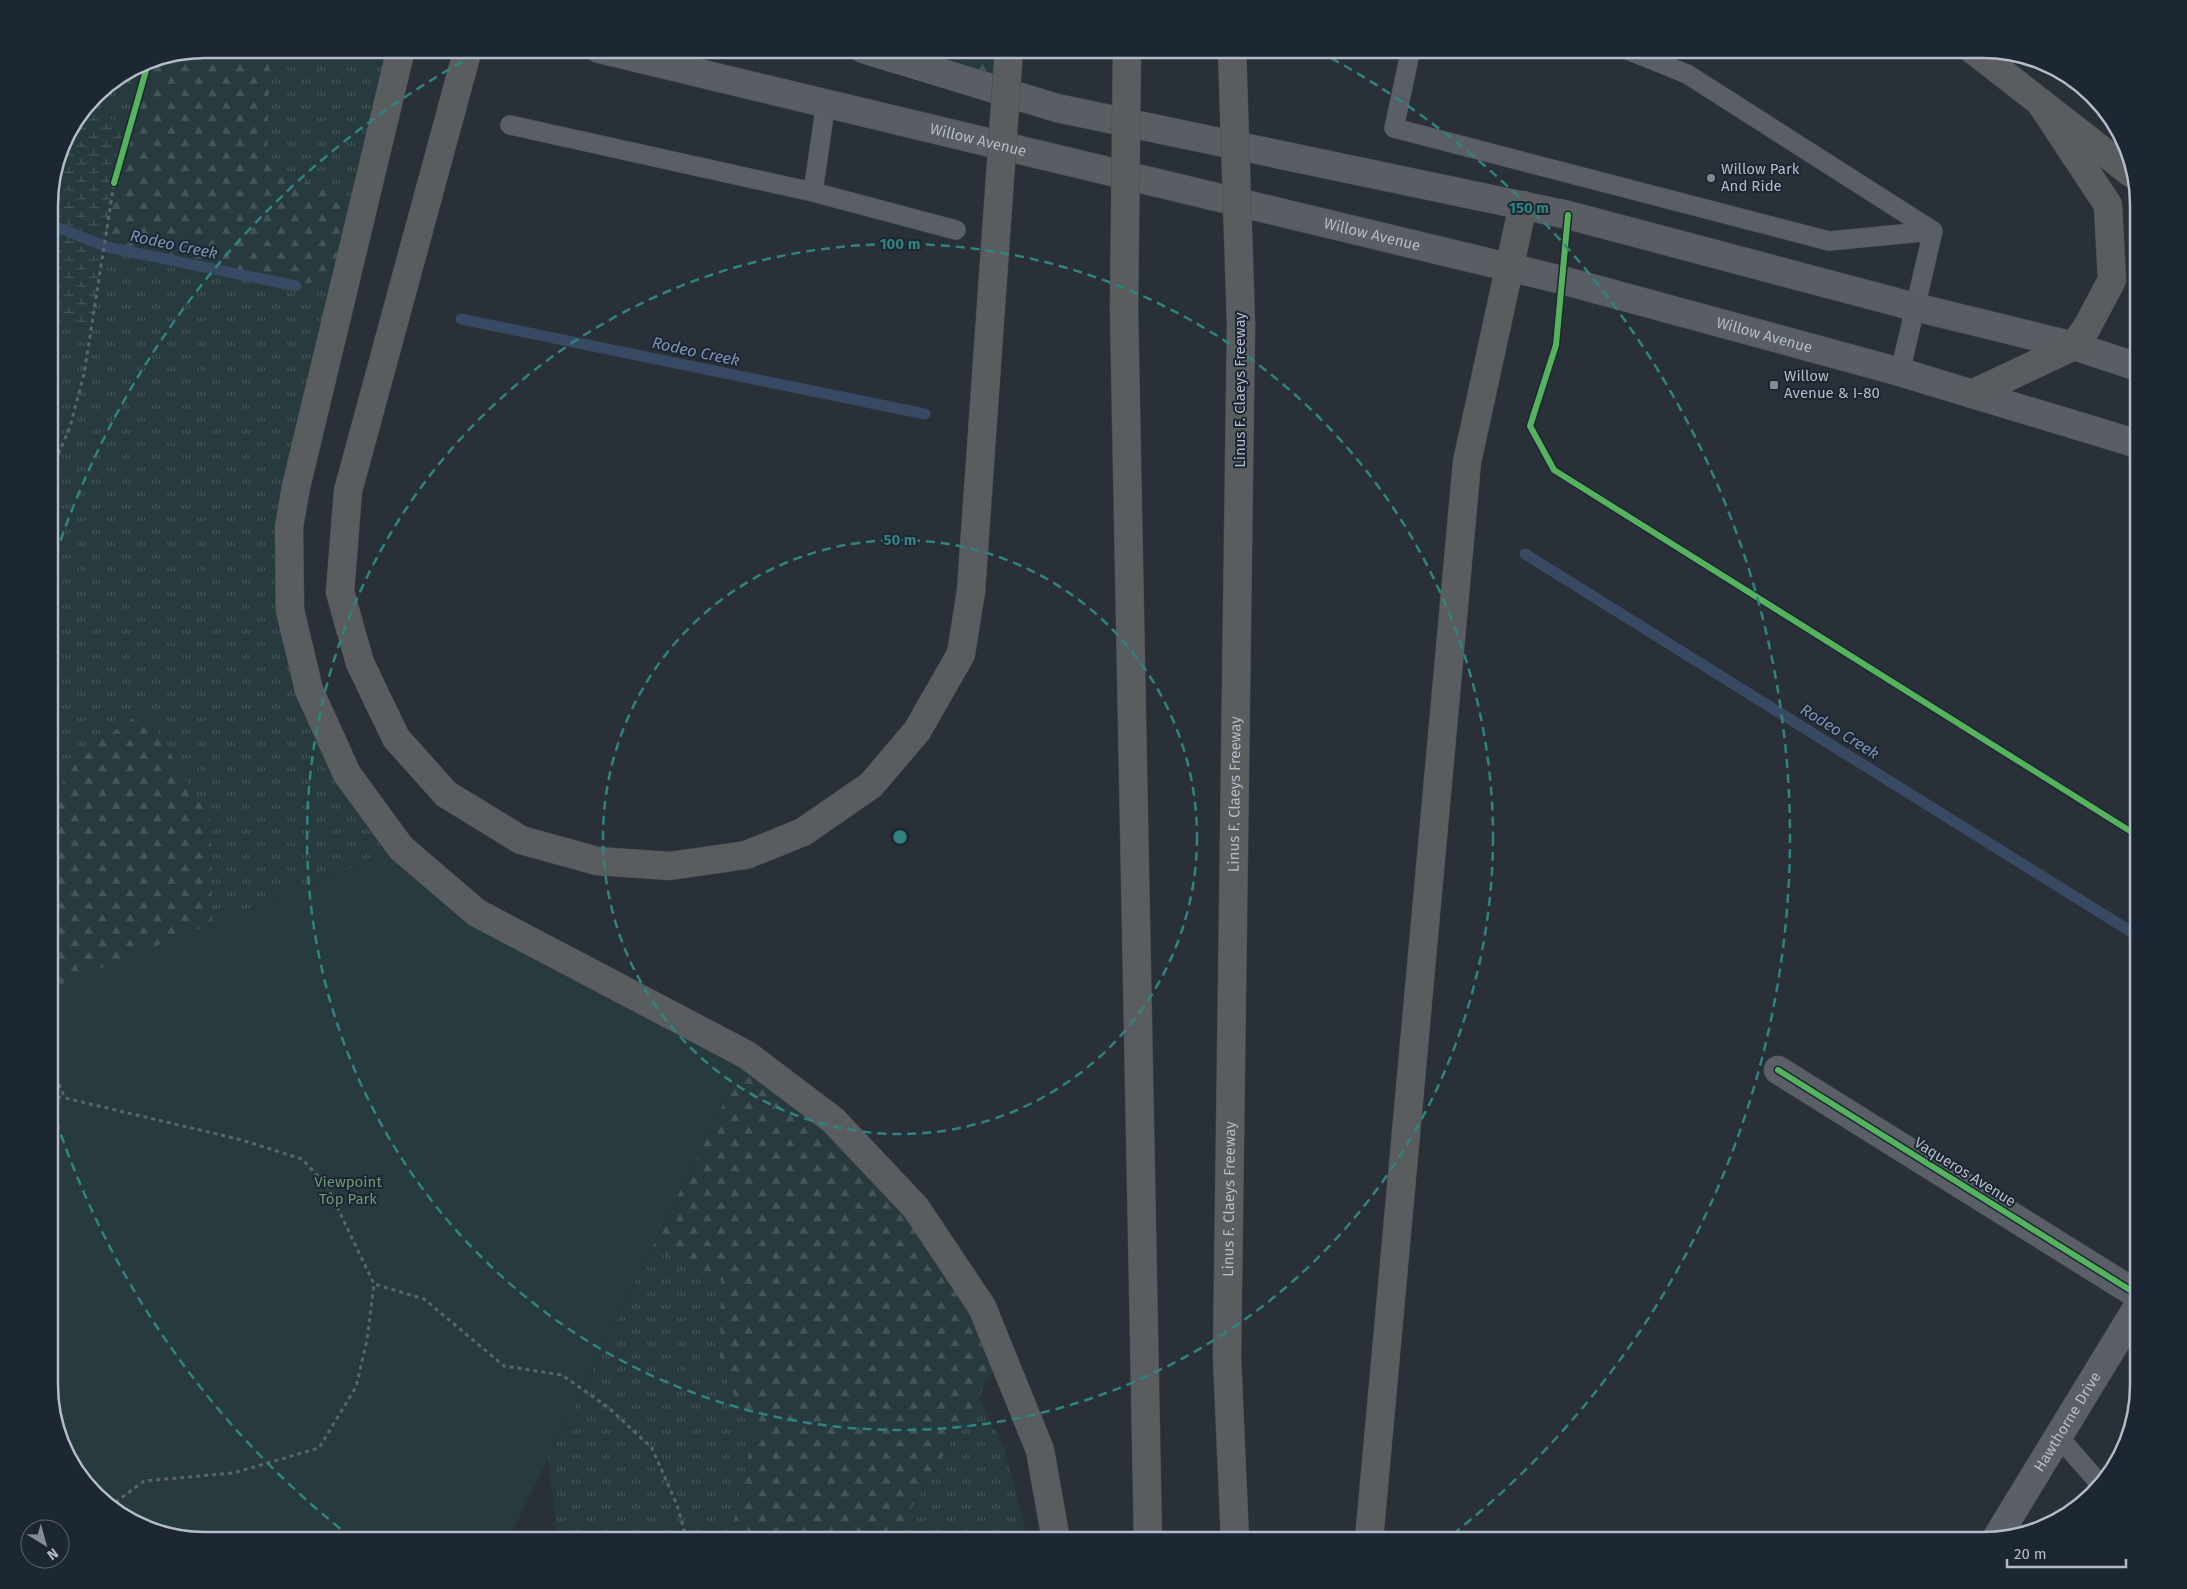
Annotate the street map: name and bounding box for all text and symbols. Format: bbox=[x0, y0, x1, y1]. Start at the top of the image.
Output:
street label: Willow Avenue bbox=[928, 120, 1028, 160]
place label: Willow Park And Ride bbox=[1721, 160, 1800, 195]
marker: Willow Park And Ride bbox=[1705, 172, 1717, 184]
text: 150 m bbox=[1509, 199, 1549, 217]
street label: Willow Avenue bbox=[1322, 214, 1422, 255]
water label: Rodeo Creek bbox=[128, 226, 220, 263]
text: 100 m bbox=[880, 235, 920, 253]
street label: Linus F. Claeys Freeway bbox=[1231, 312, 1249, 468]
street label: Willow Avenue bbox=[1714, 313, 1814, 357]
water label: Rodeo Creek bbox=[650, 333, 742, 370]
place label: Willow Avenue & I-80 bbox=[1784, 367, 1880, 402]
marker: Willow Avenue & I-80 bbox=[1768, 379, 1780, 391]
text: 50 m bbox=[883, 531, 917, 549]
water label: Rodeo Creek bbox=[1797, 700, 1883, 763]
street label: Linus F. Claeys Freeway bbox=[1225, 716, 1245, 872]
centre of rings bbox=[891, 828, 909, 846]
street label: Linus F. Claeys Freeway bbox=[1219, 1121, 1239, 1277]
street label: Vaqueros Avenue bbox=[1911, 1133, 2019, 1211]
park label: Viewpoint Top Park bbox=[314, 1173, 382, 1208]
street label: Hawthorne Drive bbox=[2030, 1368, 2105, 1475]
north arrow bbox=[20, 1519, 70, 1569]
scale bar bbox=[2007, 1536, 2126, 1568]
text: N bbox=[44, 1544, 61, 1564]
text: 20 m bbox=[2014, 1545, 2047, 1563]

